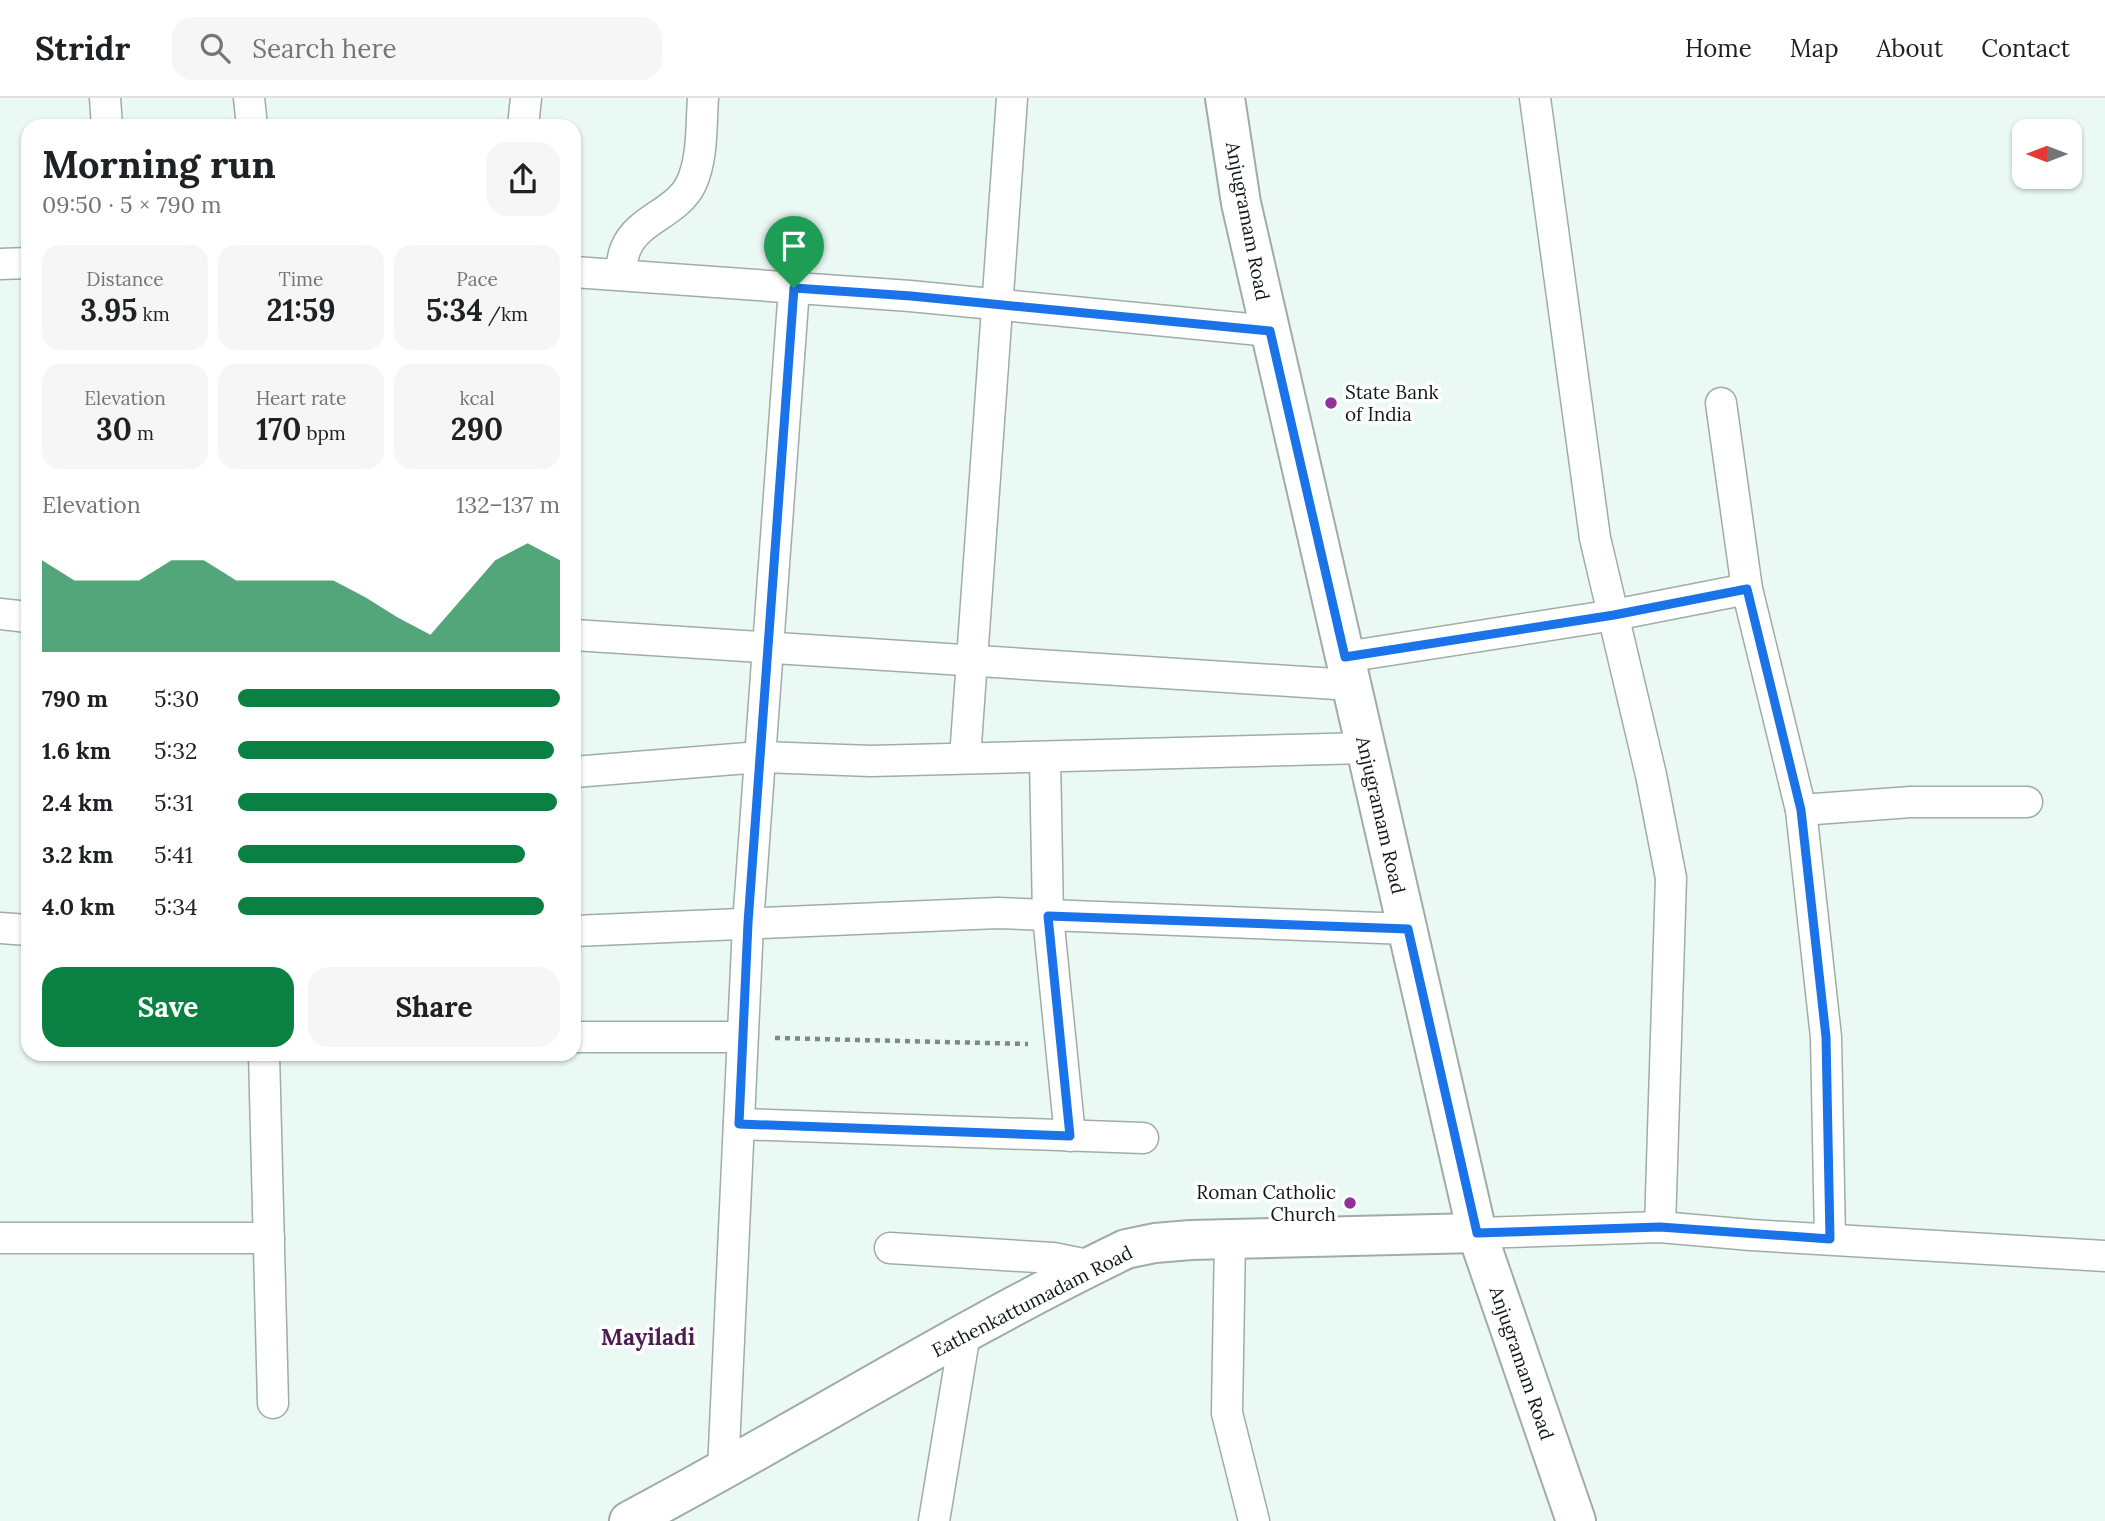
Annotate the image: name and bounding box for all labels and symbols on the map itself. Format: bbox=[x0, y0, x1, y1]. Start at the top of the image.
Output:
north arrow bbox=[2012, 119, 2082, 189]
street label: Anjugramam Road bbox=[1221, 139, 1275, 302]
pin bbox=[764, 216, 824, 288]
place label: State Bank of India bbox=[1345, 380, 1440, 426]
marker: State Bank of India bbox=[1323, 395, 1339, 411]
street label: Anjugramam Road bbox=[1351, 733, 1411, 896]
place label: Roman Catholic Church bbox=[1196, 1180, 1336, 1226]
marker: Roman Catholic Church bbox=[1342, 1195, 1358, 1211]
street label: Eathenkattumadam Road bbox=[928, 1240, 1136, 1362]
street label: Anjugramam Road bbox=[1484, 1282, 1560, 1443]
district label: Mayiladi bbox=[601, 1322, 695, 1351]

